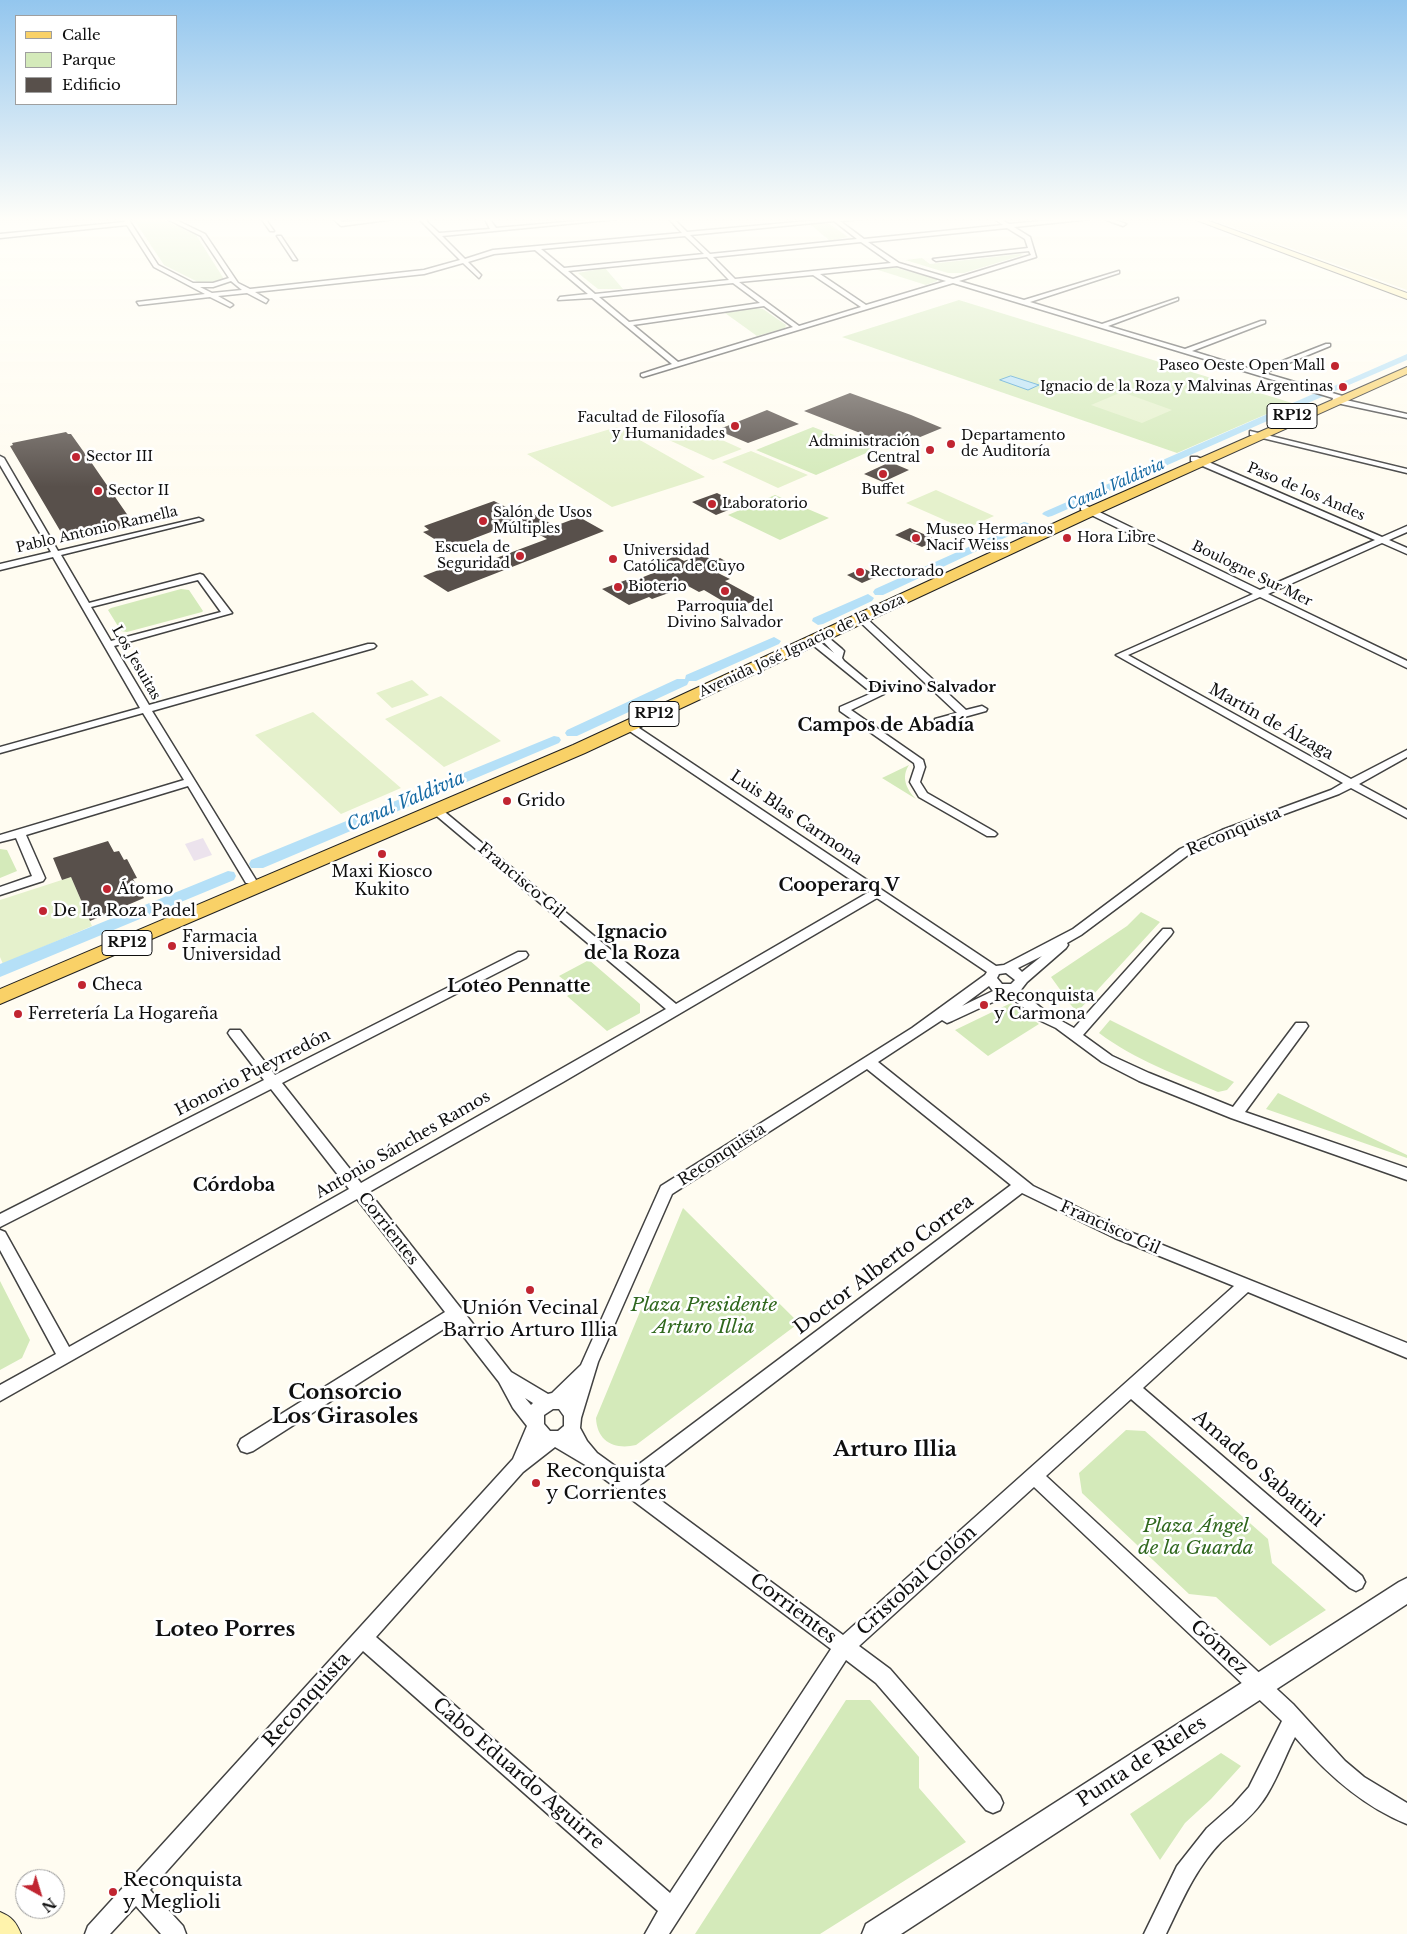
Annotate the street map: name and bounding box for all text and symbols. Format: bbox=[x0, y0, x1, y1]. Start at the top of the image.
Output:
legend bbox=[15, 15, 178, 105]
text: Calle bbox=[62, 25, 101, 44]
text: Parque bbox=[62, 50, 116, 69]
text: Edificio bbox=[62, 75, 121, 94]
place label: Paseo Oeste Open Mall bbox=[1159, 358, 1325, 374]
marker: Paseo Oeste Open Mall bbox=[1329, 360, 1341, 372]
place label: Ignacio de la Roza y Malvinas Argentinas bbox=[1040, 379, 1333, 395]
marker: Ignacio de la Roza y Malvinas Argentinas bbox=[1337, 381, 1349, 393]
road number: RP12 bbox=[1267, 404, 1317, 428]
place label: Facultad de Filosofía y Humanidades bbox=[577, 410, 725, 442]
marker: Facultad de Filosofía y Humanidades bbox=[729, 420, 741, 432]
place label: Departamento de Auditoría bbox=[961, 428, 1066, 461]
place label: Administración Central bbox=[809, 434, 920, 467]
marker: Departamento de Auditoría bbox=[945, 438, 957, 450]
marker: Administración Central bbox=[924, 444, 936, 456]
place label: Sector III bbox=[86, 449, 153, 465]
marker: Sector III bbox=[70, 451, 82, 463]
water label: Canal Valdivia bbox=[1064, 455, 1168, 515]
street label: Paso de los Andes bbox=[1244, 460, 1368, 524]
marker: Buffet bbox=[877, 468, 889, 480]
place label: Buffet bbox=[861, 482, 905, 498]
place label: Sector II bbox=[108, 483, 169, 499]
marker: Sector II bbox=[92, 485, 104, 497]
place label: Laboratorio bbox=[722, 496, 808, 512]
marker: Laboratorio bbox=[706, 498, 718, 510]
street label: Pablo Antonio Ramella bbox=[15, 503, 179, 557]
place label: Salón de Usos Múltiples bbox=[493, 505, 592, 538]
marker: Salón de Usos Múltiples bbox=[477, 515, 489, 527]
place label: Museo Hermanos Nacif Weiss bbox=[926, 522, 1053, 554]
place label: Hora Libre bbox=[1077, 530, 1156, 546]
marker: Museo Hermanos Nacif Weiss bbox=[910, 532, 922, 544]
marker: Hora Libre bbox=[1061, 532, 1073, 544]
street label: Boulogne Sur Mer bbox=[1189, 538, 1315, 610]
place label: Escuela de Seguridad bbox=[435, 540, 510, 572]
place label: Universidad Católica de Cuyo bbox=[623, 543, 745, 576]
marker: Escuela de Seguridad bbox=[514, 550, 526, 562]
marker: Universidad Católica de Cuyo bbox=[607, 553, 619, 565]
place label: Rectorado bbox=[870, 564, 944, 580]
marker: Rectorado bbox=[854, 566, 866, 578]
place label: Bioterio bbox=[628, 579, 687, 595]
marker: Bioterio bbox=[612, 581, 624, 593]
marker: Parroquia del Divino Salvador bbox=[719, 585, 731, 597]
street label: Avenida José Ignacio de la Roza bbox=[697, 591, 907, 701]
place label: Parroquia del Divino Salvador bbox=[667, 599, 783, 632]
street label: Los Jesuitas bbox=[108, 623, 164, 703]
district label: Divino Salvador bbox=[868, 679, 996, 697]
street label: Martín de Álzaga bbox=[1205, 680, 1337, 764]
road number: RP12 bbox=[629, 702, 679, 726]
district label: Campos de Abadía bbox=[798, 715, 974, 737]
water label: Canal Valdivia bbox=[344, 767, 468, 837]
street label: Luis Blas Carmona bbox=[727, 767, 865, 869]
place label: Grido bbox=[517, 791, 565, 811]
marker: Grido bbox=[501, 795, 513, 807]
street label: Reconquista bbox=[1184, 804, 1284, 860]
street label: Francisco Gil bbox=[474, 839, 568, 923]
marker: Maxi Kiosco Kukito bbox=[376, 848, 388, 860]
place label: Maxi Kiosco Kukito bbox=[332, 862, 432, 900]
district label: Cooperarq V bbox=[778, 875, 900, 897]
place label: Átomo bbox=[117, 879, 173, 899]
marker: Átomo bbox=[101, 883, 113, 895]
place label: De La Roza Padel bbox=[53, 901, 196, 921]
marker: De La Roza Padel bbox=[37, 905, 49, 917]
district label: Ignacio de la Roza bbox=[584, 922, 680, 964]
place label: Farmacia Universidad bbox=[182, 927, 281, 965]
road number: RP12 bbox=[102, 930, 152, 956]
marker: Farmacia Universidad bbox=[166, 940, 178, 952]
place label: Checa bbox=[92, 975, 142, 995]
district label: Loteo Pennatte bbox=[447, 976, 591, 998]
marker: Checa bbox=[76, 979, 88, 991]
place label: Reconquista y Carmona bbox=[994, 986, 1095, 1024]
marker: Reconquista y Carmona bbox=[978, 999, 990, 1011]
place label: Ferretería La Hogareña bbox=[28, 1004, 218, 1024]
marker: Ferretería La Hogareña bbox=[12, 1008, 24, 1020]
street label: Honorio Pueyrredón bbox=[172, 1025, 334, 1121]
street label: Antonio Sánches Ramos bbox=[312, 1087, 494, 1203]
street label: Reconquista bbox=[675, 1120, 769, 1190]
district label: Córdoba bbox=[193, 1175, 275, 1197]
street label: Corrientes bbox=[354, 1189, 422, 1269]
street label: Doctor Alberto Correa bbox=[790, 1190, 978, 1340]
street label: Francisco Gil bbox=[1057, 1197, 1163, 1259]
marker: Unión Vecinal Barrio Arturo Illia bbox=[524, 1284, 536, 1296]
park label: Plaza Presidente Arturo Illia bbox=[631, 1295, 777, 1339]
place label: Unión Vecinal Barrio Arturo Illia bbox=[442, 1298, 618, 1342]
district label: Consorcio Los Girasoles bbox=[272, 1380, 418, 1430]
street label: Amadeo Sabatini bbox=[1188, 1406, 1328, 1532]
district label: Arturo Illia bbox=[833, 1437, 957, 1463]
place label: Reconquista y Corrientes bbox=[546, 1461, 667, 1505]
marker: Reconquista y Corrientes bbox=[530, 1477, 542, 1489]
park label: Plaza Ángel de la Guarda bbox=[1138, 1516, 1254, 1560]
street label: Cristobal Colón bbox=[853, 1521, 981, 1641]
street label: Corrientes bbox=[745, 1569, 841, 1649]
street label: Gómez bbox=[1185, 1616, 1253, 1680]
district label: Loteo Porres bbox=[155, 1617, 295, 1643]
street label: Reconquista bbox=[259, 1648, 355, 1752]
street label: Cabo Eduardo Aguirre bbox=[428, 1693, 608, 1855]
street label: Punta de Rieles bbox=[1073, 1712, 1211, 1812]
north arrow bbox=[15, 1869, 65, 1919]
place label: Reconquista y Meglioli bbox=[123, 1870, 242, 1914]
marker: Reconquista y Meglioli bbox=[107, 1886, 119, 1898]
text: N bbox=[38, 1894, 60, 1916]

